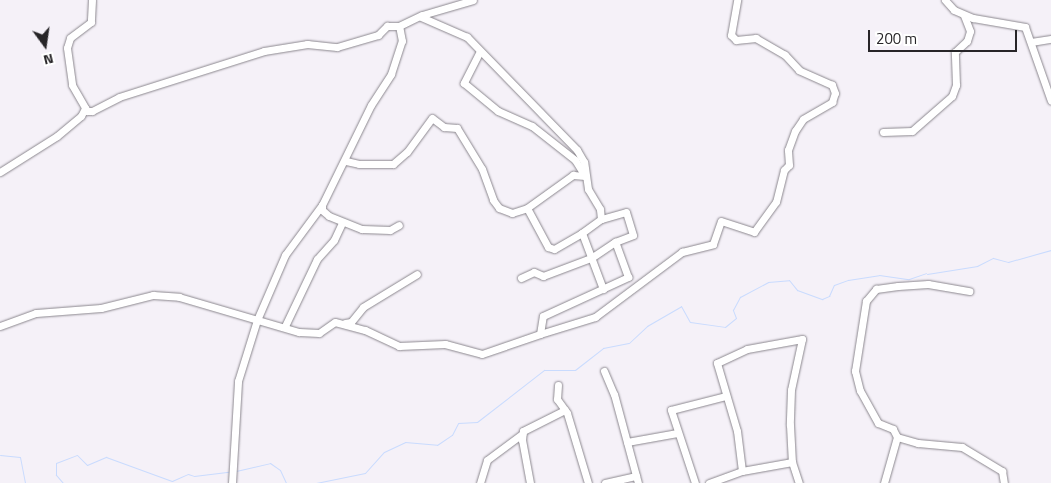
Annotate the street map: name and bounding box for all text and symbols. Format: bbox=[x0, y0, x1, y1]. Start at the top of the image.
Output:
north arrow bbox=[20, 20, 70, 70]
scale bar bbox=[871, 20, 1020, 52]
text: 200 m bbox=[876, 27, 917, 50]
text: N bbox=[42, 49, 56, 71]

